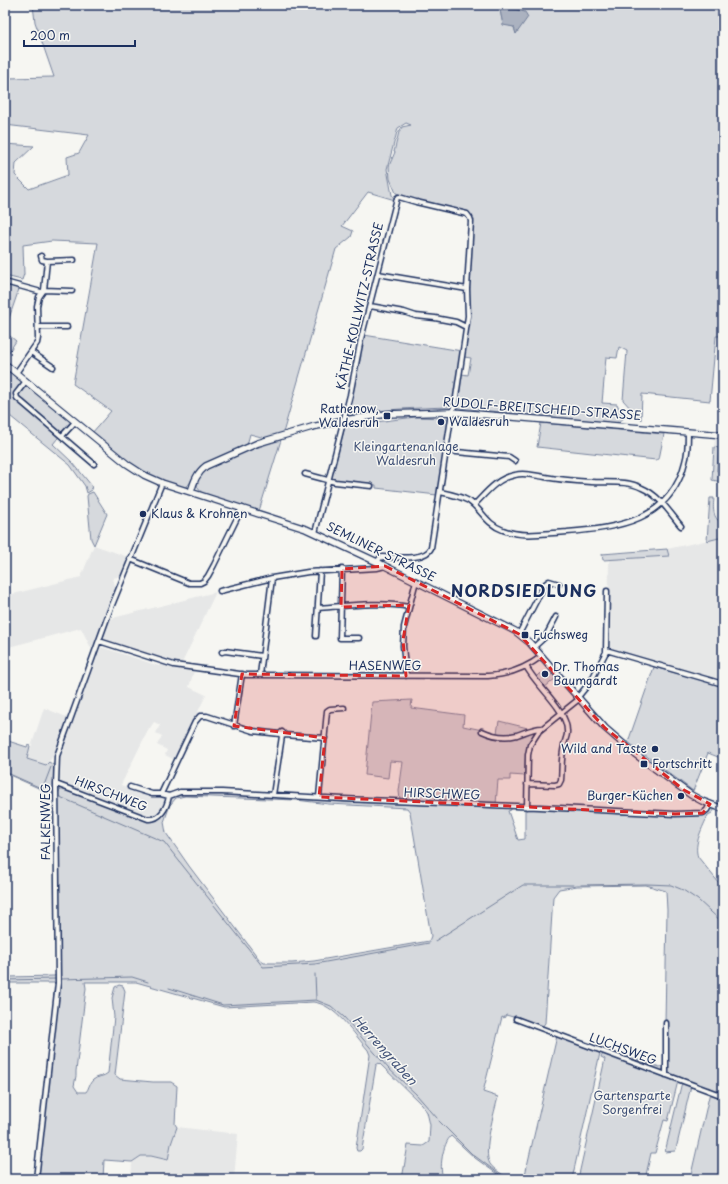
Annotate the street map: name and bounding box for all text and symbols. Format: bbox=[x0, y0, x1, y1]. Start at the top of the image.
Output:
scale bar bbox=[24, 22, 135, 48]
text: 200 m bbox=[30, 26, 70, 44]
street label: KÄTHE-KOLLWITZ-STRASSE bbox=[331, 220, 387, 391]
street label: RUDOLF-BREITSCHEID-STRASSE bbox=[442, 392, 642, 424]
place label: Rathenow, Waldesruh bbox=[319, 399, 379, 431]
marker: Rathenow, Waldesruh bbox=[382, 411, 392, 421]
place label: Waldesruh bbox=[449, 412, 509, 430]
marker: Waldesruh bbox=[436, 417, 446, 427]
park label: Kleingartenanlage Waldesruh bbox=[353, 437, 459, 469]
place label: Klaus & Krohnen bbox=[151, 504, 248, 522]
marker: Klaus & Krohnen bbox=[138, 509, 148, 519]
street label: SEMLINER STRASSE bbox=[323, 517, 440, 586]
district label: NORDSIEDLUNG bbox=[451, 578, 597, 602]
place label: Fuchsweg bbox=[533, 625, 588, 643]
marker: Fuchsweg bbox=[520, 630, 530, 640]
street label: HASENWEG bbox=[349, 656, 421, 674]
place label: Dr. Thomas Baumgardt bbox=[553, 657, 619, 689]
marker: Dr. Thomas Baumgardt bbox=[540, 669, 550, 679]
place label: Wild and Taste bbox=[561, 739, 647, 757]
marker: Wild and Taste bbox=[650, 744, 660, 754]
place label: Fortschritt bbox=[652, 754, 712, 772]
marker: Fortschritt bbox=[639, 759, 649, 769]
street label: HIRSCHWEG bbox=[72, 771, 150, 815]
street label: FALKENWEG bbox=[36, 783, 54, 861]
street label: HIRSCHWEG bbox=[403, 783, 481, 803]
place label: Burger-Küchen bbox=[587, 786, 673, 804]
marker: Burger-Küchen bbox=[676, 791, 686, 801]
water label: Herrengraben bbox=[349, 1010, 423, 1089]
street label: LUCHSWEG bbox=[587, 1028, 660, 1069]
park label: Gartensparte Sorgenfrei bbox=[593, 1086, 671, 1118]

